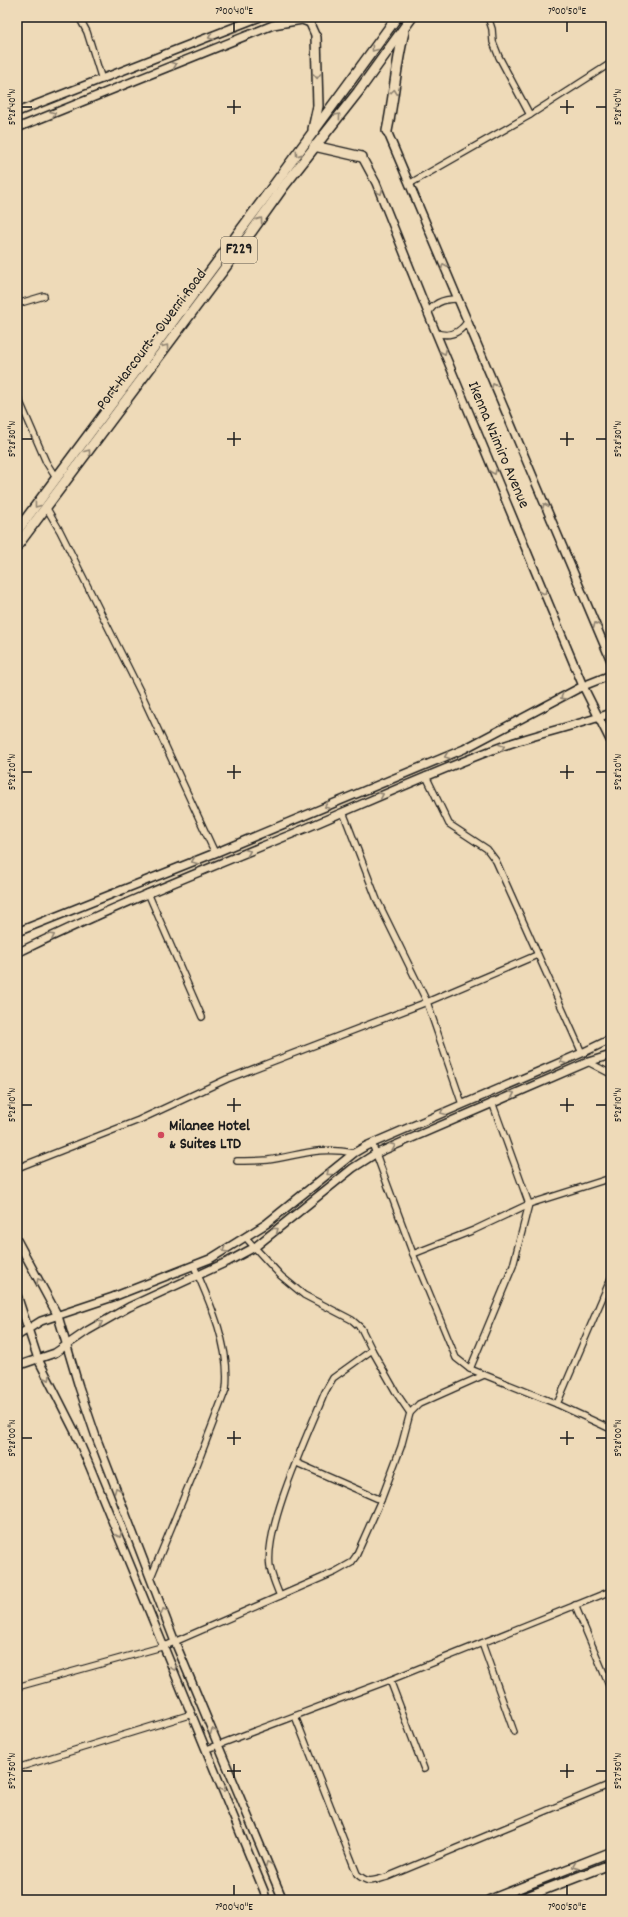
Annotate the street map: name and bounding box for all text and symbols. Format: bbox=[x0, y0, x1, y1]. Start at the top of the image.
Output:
text: 7°00'40"E bbox=[215, 5, 253, 19]
text: 7°00'50"E bbox=[548, 5, 587, 19]
one-way arrow bbox=[208, 32, 216, 40]
one-way arrow bbox=[372, 44, 379, 51]
one-way arrow bbox=[170, 62, 177, 70]
one-way arrow bbox=[313, 73, 321, 79]
text: 5°28'40"N bbox=[6, 89, 20, 125]
one-way arrow bbox=[389, 89, 398, 96]
text: 5°28'40"N bbox=[612, 89, 626, 125]
one-way arrow bbox=[50, 110, 57, 118]
one-way arrow bbox=[333, 114, 340, 121]
one-way arrow bbox=[296, 149, 303, 156]
one-way arrow bbox=[375, 189, 383, 196]
one-way arrow bbox=[255, 218, 262, 225]
road number: F229 bbox=[221, 237, 257, 263]
one-way arrow bbox=[440, 263, 448, 270]
street label: Port Harcourt - Owerri Road bbox=[91, 265, 213, 415]
one-way arrow bbox=[161, 345, 168, 352]
one-way arrow bbox=[439, 348, 447, 355]
street label: Ikenna Nzimiro Avenue bbox=[461, 378, 535, 512]
one-way arrow bbox=[491, 383, 499, 391]
text: 5°28'30"N bbox=[6, 421, 20, 457]
text: 5°28'30"N bbox=[612, 421, 626, 457]
one-way arrow bbox=[84, 449, 91, 456]
one-way arrow bbox=[489, 468, 497, 475]
one-way arrow bbox=[35, 500, 42, 507]
one-way arrow bbox=[541, 502, 549, 509]
one-way arrow bbox=[539, 588, 547, 595]
one-way arrow bbox=[592, 622, 600, 629]
one-way arrow bbox=[560, 692, 567, 700]
one-way arrow bbox=[498, 743, 505, 751]
one-way arrow bbox=[444, 751, 451, 759]
text: 5°28'20"N bbox=[6, 754, 20, 790]
text: 5°28'20"N bbox=[612, 754, 626, 790]
one-way arrow bbox=[377, 792, 384, 800]
one-way arrow bbox=[324, 802, 331, 810]
one-way arrow bbox=[245, 848, 252, 856]
one-way arrow bbox=[191, 856, 199, 864]
one-way arrow bbox=[48, 933, 55, 941]
one-way arrow bbox=[560, 1057, 567, 1065]
text: 5°28'10"N bbox=[6, 1088, 20, 1122]
text: 5°28'10"N bbox=[612, 1088, 626, 1122]
one-way arrow bbox=[507, 1091, 515, 1099]
one-way arrow bbox=[440, 1107, 448, 1115]
place label: Milanee Hotel & Suites LTD bbox=[169, 1115, 250, 1156]
marker: Milanee Hotel & Suites LTD bbox=[156, 1130, 166, 1140]
one-way arrow bbox=[389, 1143, 396, 1151]
one-way arrow bbox=[327, 1168, 334, 1175]
one-way arrow bbox=[272, 1228, 279, 1235]
one-way arrow bbox=[222, 1246, 229, 1253]
one-way arrow bbox=[37, 1278, 44, 1286]
one-way arrow bbox=[96, 1321, 103, 1328]
one-way arrow bbox=[44, 1374, 51, 1381]
text: 5°28'00"N bbox=[6, 1419, 20, 1457]
text: 5°28'00"N bbox=[612, 1419, 626, 1457]
one-way arrow bbox=[113, 1486, 121, 1493]
one-way arrow bbox=[114, 1532, 122, 1539]
one-way arrow bbox=[160, 1607, 168, 1614]
one-way arrow bbox=[169, 1665, 177, 1672]
one-way arrow bbox=[210, 1728, 218, 1736]
text: 5°27'50"N bbox=[6, 1753, 20, 1789]
text: 5°27'50"N bbox=[612, 1753, 626, 1789]
one-way arrow bbox=[218, 1785, 226, 1792]
one-way arrow bbox=[265, 1861, 273, 1869]
one-way arrow bbox=[571, 1862, 578, 1870]
text: 7°00'40"E bbox=[215, 1901, 253, 1915]
text: 7°00'50"E bbox=[548, 1901, 587, 1915]

